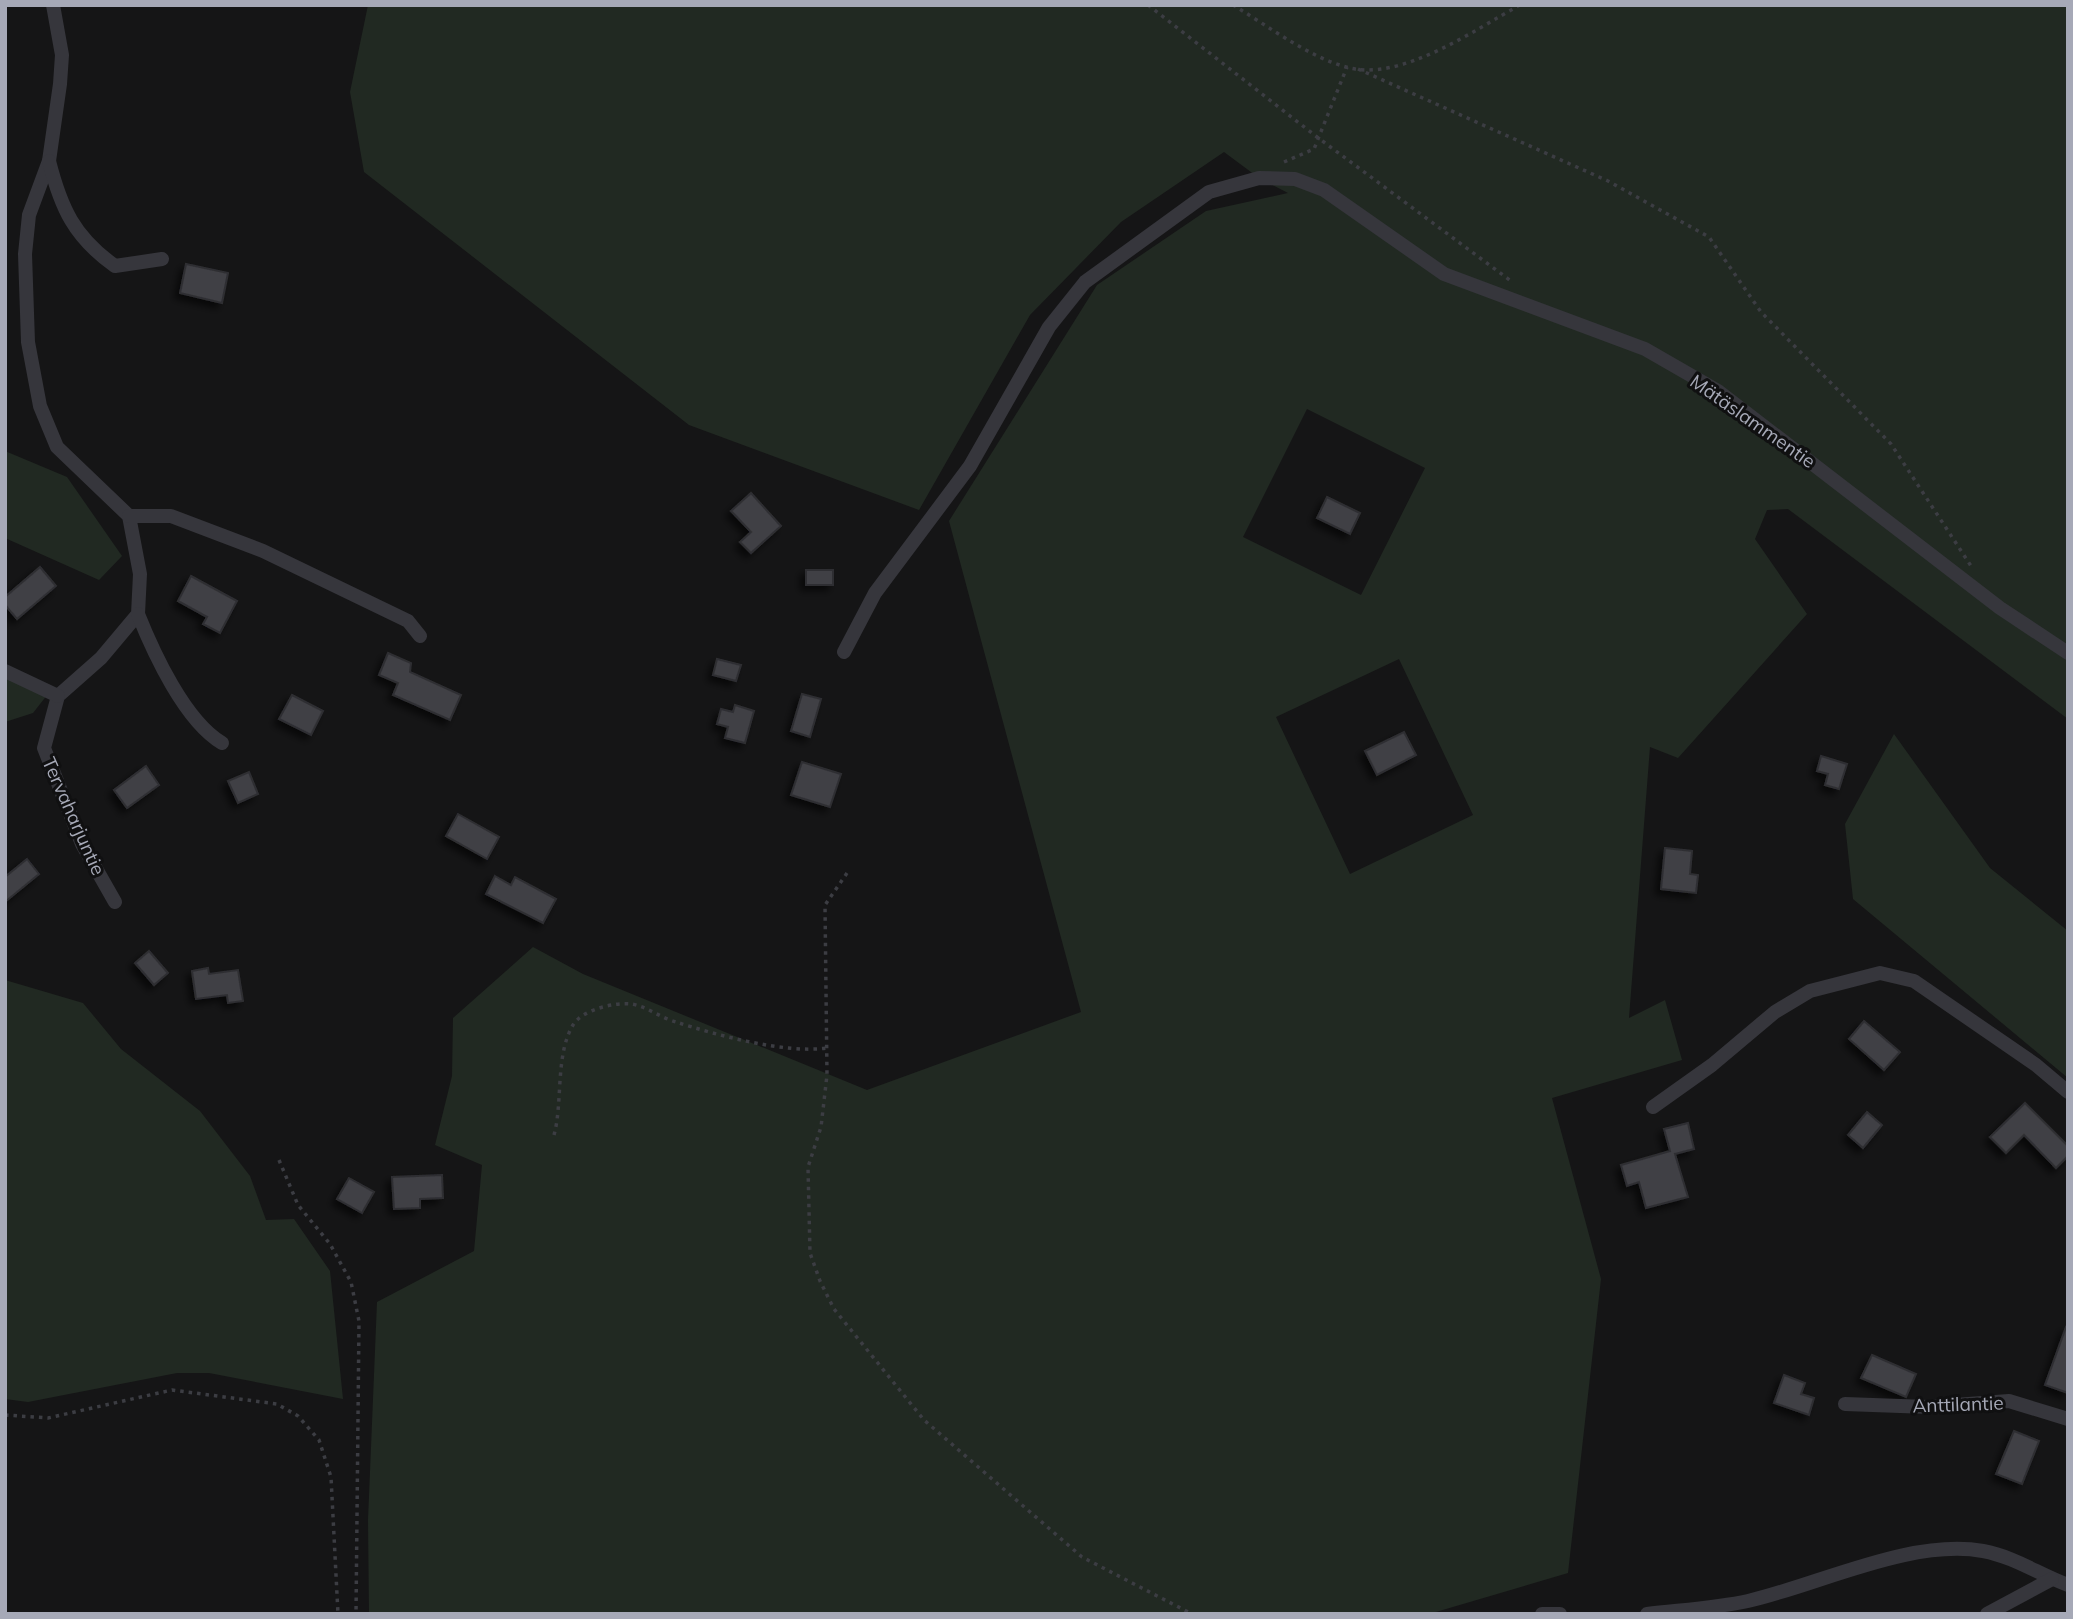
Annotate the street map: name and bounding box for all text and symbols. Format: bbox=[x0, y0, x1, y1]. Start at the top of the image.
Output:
street label: Mätäslammentie bbox=[1686, 369, 1820, 473]
street label: Tervaharjuntie bbox=[37, 753, 111, 879]
street label: Anttilantie bbox=[1912, 1390, 2004, 1418]

